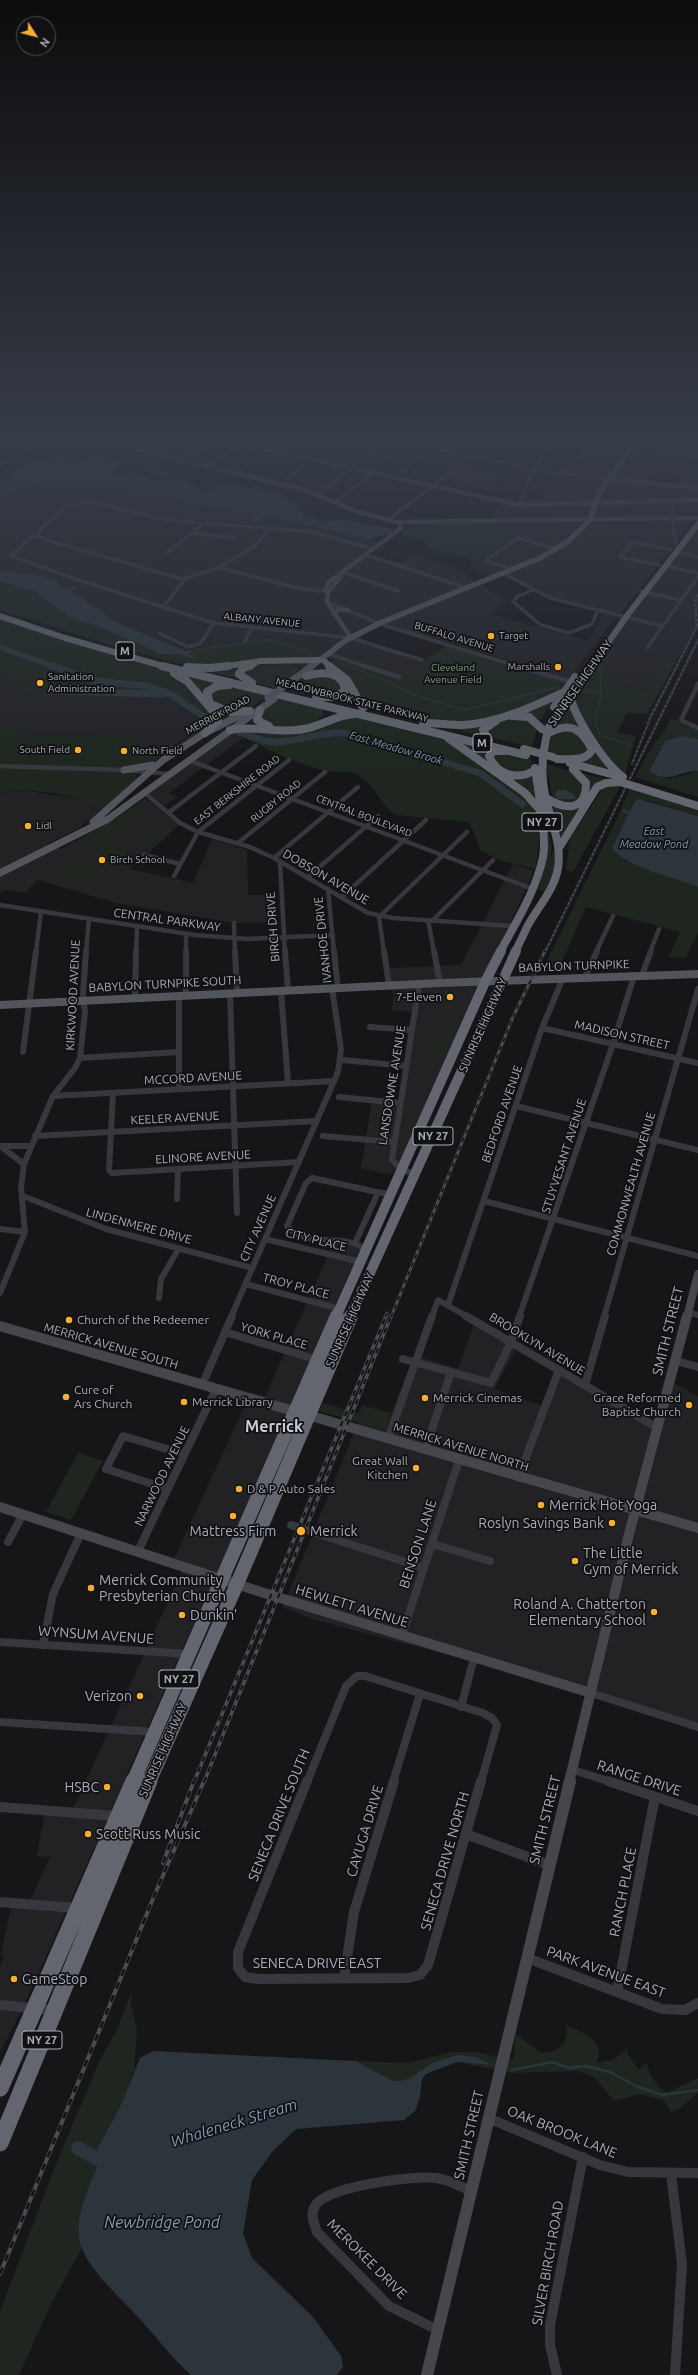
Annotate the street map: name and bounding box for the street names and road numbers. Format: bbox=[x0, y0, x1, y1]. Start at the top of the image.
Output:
street label: ALBANY AVENUE bbox=[223, 610, 301, 630]
street label: BUFFALO AVENUE bbox=[413, 619, 495, 655]
street label: SUNRISE HIGHWAY bbox=[545, 637, 615, 729]
road number: M bbox=[116, 642, 134, 660]
street label: MEADOWBROOK STATE PARKWAY bbox=[275, 675, 429, 725]
street label: MERRICK ROAD bbox=[184, 693, 252, 737]
road number: M bbox=[473, 734, 491, 752]
street label: EAST BERKSHIRE ROAD bbox=[191, 753, 283, 827]
street label: RUGBY ROAD bbox=[248, 777, 304, 825]
street label: CENTRAL BOULEVARD bbox=[314, 792, 414, 840]
road number: NY 27 bbox=[522, 813, 562, 831]
street label: DOBSON AVENUE bbox=[280, 846, 372, 908]
street label: BIRCH DRIVE bbox=[263, 892, 283, 962]
street label: IVANHOE DRIVE bbox=[311, 896, 335, 984]
street label: CENTRAL PARKWAY bbox=[112, 905, 222, 935]
street label: KIRKWOOD AVENUE bbox=[63, 939, 83, 1051]
street label: BABYLON TURNPIKE bbox=[518, 957, 630, 975]
street label: BABYLON TURNPIKE SOUTH bbox=[88, 973, 242, 995]
street label: SUNRISE HIGHWAY bbox=[456, 975, 510, 1075]
street label: MADISON STREET bbox=[573, 1017, 671, 1053]
street label: LANSDOWNE AVENUE bbox=[375, 1024, 409, 1146]
street label: BEDFORD AVENUE bbox=[479, 1063, 525, 1165]
street label: MCCORD AVENUE bbox=[144, 1068, 242, 1088]
street label: STUYVESANT AVENUE bbox=[539, 1097, 589, 1215]
street label: KEELER AVENUE bbox=[130, 1108, 220, 1128]
street label: COMMONWEALTH AVENUE bbox=[604, 1110, 658, 1258]
road number: NY 27 bbox=[413, 1127, 453, 1145]
street label: ELINORE AVENUE bbox=[155, 1147, 251, 1167]
street label: CITY AVENUE bbox=[237, 1192, 279, 1264]
street label: LINDENMERE DRIVE bbox=[84, 1205, 194, 1247]
street label: CITY PLACE bbox=[284, 1225, 348, 1255]
street label: TROY PLACE bbox=[261, 1270, 331, 1302]
street label: SUNRISE HIGHWAY bbox=[323, 1270, 377, 1370]
street label: SMITH STREET bbox=[649, 1285, 687, 1377]
street label: BROOKLYN AVENUE bbox=[486, 1310, 588, 1378]
street label: MERRICK AVENUE SOUTH bbox=[42, 1320, 180, 1372]
street label: YORK PLACE bbox=[239, 1320, 309, 1352]
street label: MERRICK AVENUE NORTH bbox=[392, 1420, 530, 1474]
street label: NARWOOD AVENUE bbox=[131, 1423, 193, 1529]
street label: BENSON LANE bbox=[396, 1497, 440, 1591]
street label: HEWLETT AVENUE bbox=[294, 1581, 410, 1631]
street label: WYNSUM AVENUE bbox=[37, 1623, 155, 1647]
road number: NY 27 bbox=[159, 1670, 199, 1688]
street label: SUNRISE HIGHWAY bbox=[136, 1700, 190, 1800]
street label: SENECA DRIVE SOUTH bbox=[245, 1746, 313, 1884]
street label: RANGE DRIVE bbox=[595, 1756, 683, 1800]
street label: SMITH STREET bbox=[526, 1774, 564, 1866]
street label: CAYUGA DRIVE bbox=[343, 1783, 387, 1879]
street label: SENECA DRIVE NORTH bbox=[417, 1790, 473, 1932]
street label: RANCH PLACE bbox=[606, 1846, 640, 1938]
street label: PARK AVENUE EAST bbox=[544, 1943, 668, 2001]
street label: SENECA DRIVE EAST bbox=[253, 1955, 381, 1971]
road number: NY 27 bbox=[22, 2031, 62, 2049]
street label: SMITH STREET bbox=[451, 2089, 487, 2181]
street label: OAK BROOK LANE bbox=[505, 2102, 619, 2162]
street label: SILVER BIRCH ROAD bbox=[529, 2199, 567, 2327]
street label: MEROKEE DRIVE bbox=[324, 2216, 410, 2302]

